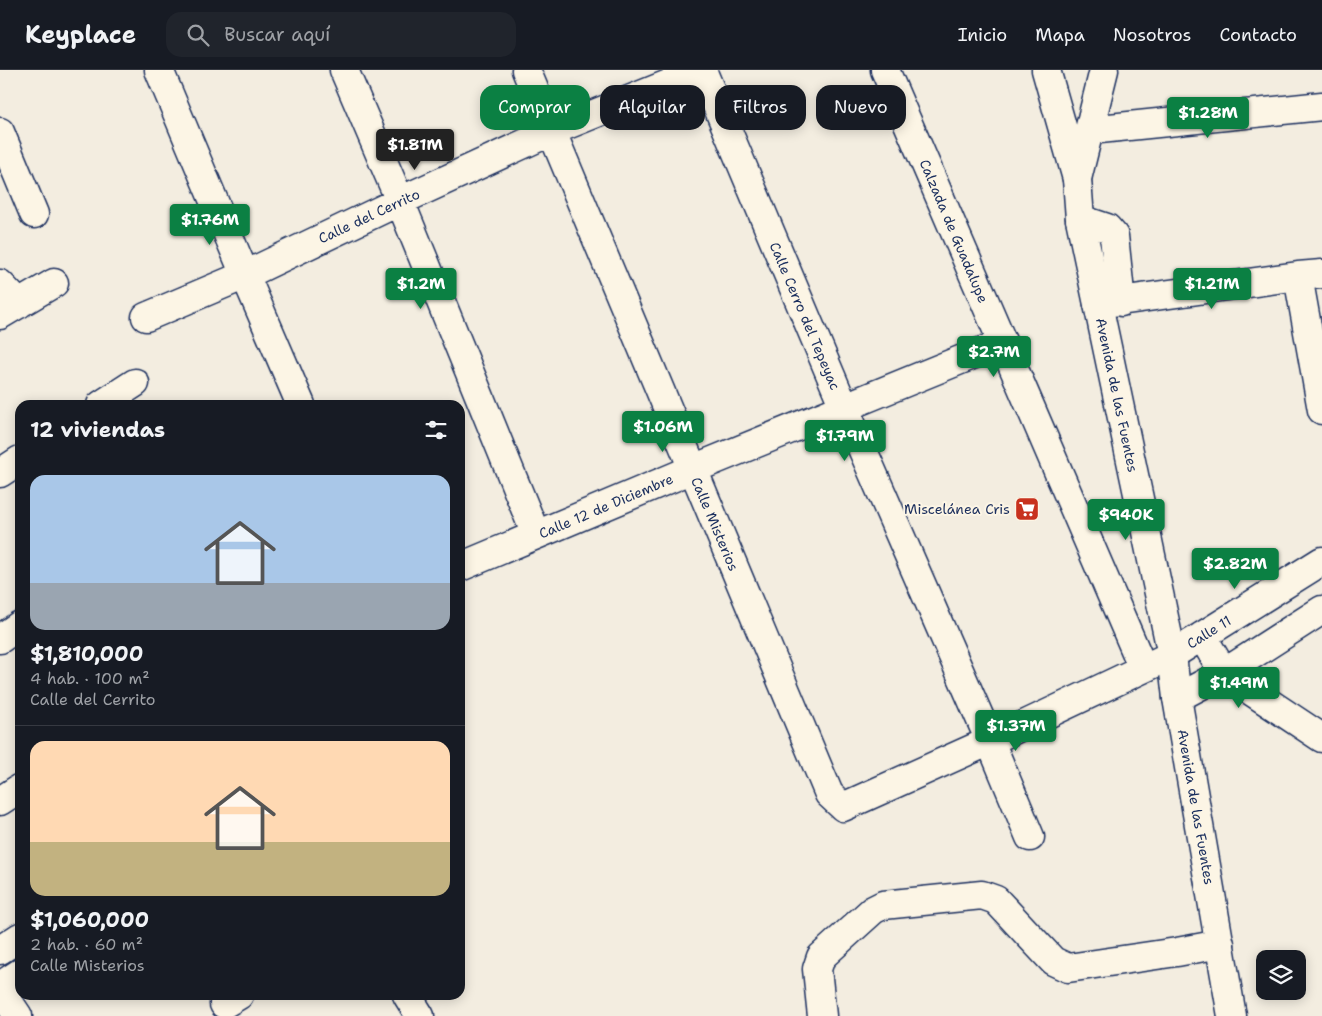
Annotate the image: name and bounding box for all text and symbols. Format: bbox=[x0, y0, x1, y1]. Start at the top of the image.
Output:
search box bbox=[166, 12, 516, 57]
text: Keyplace bbox=[25, 19, 136, 51]
icon: search bbox=[184, 21, 212, 49]
text: Buscar aquí bbox=[224, 22, 330, 47]
text: Inicio bbox=[958, 23, 1007, 47]
text: Mapa bbox=[1035, 23, 1085, 47]
text: Nosotros bbox=[1113, 23, 1191, 47]
text: Contacto bbox=[1219, 23, 1297, 47]
chip: Comprar bbox=[480, 85, 590, 130]
chip: Alquilar bbox=[600, 85, 705, 130]
chip: Filtros bbox=[715, 85, 806, 130]
chip: Nuevo bbox=[816, 85, 906, 130]
pin: $1.28M bbox=[1167, 97, 1249, 139]
text: $1.28M bbox=[1178, 102, 1238, 123]
pin: $1.81M bbox=[374, 128, 456, 171]
text: $1.81M bbox=[387, 134, 443, 155]
street label: Calzada de Guadalupe bbox=[916, 157, 992, 306]
street label: Calle del Cerrito bbox=[315, 185, 423, 247]
pin: $1.76M bbox=[169, 204, 251, 246]
text: $1.76M bbox=[181, 209, 239, 230]
street label: Calle Cerro del Tepeyac bbox=[766, 239, 844, 393]
pin: $1.2M bbox=[386, 268, 456, 310]
pin: $1.21M bbox=[1171, 268, 1253, 310]
text: $1.2M bbox=[397, 273, 445, 294]
text: $1.21M bbox=[1184, 273, 1240, 294]
street label: Avenida de las Fuentes bbox=[1092, 316, 1142, 474]
pin: $2.7M bbox=[959, 336, 1029, 378]
text: $2.7M bbox=[968, 341, 1020, 362]
pin: $1.06M bbox=[622, 410, 704, 453]
text: 12 viviendas bbox=[30, 416, 165, 444]
icon: filters bbox=[422, 416, 450, 444]
text: $1.06M bbox=[633, 416, 693, 437]
pin: $1.79M bbox=[804, 420, 886, 462]
text: $1.79M bbox=[816, 425, 874, 446]
street label: Calle 12 de Diciembre bbox=[536, 469, 676, 542]
street label: Calle Misterios bbox=[687, 474, 743, 574]
supermarket icon: Miscelánea Cris bbox=[1014, 496, 1040, 522]
pin: $940K bbox=[1091, 498, 1161, 541]
place label: Miscelánea Cris bbox=[904, 500, 1010, 518]
text: $940K bbox=[1099, 504, 1153, 525]
icon: home bbox=[195, 508, 285, 598]
pin: $2.82M bbox=[1194, 548, 1276, 590]
text: $2.82M bbox=[1203, 553, 1267, 574]
street label: Calle 11 bbox=[1183, 611, 1235, 653]
text: $1,810,000 bbox=[30, 640, 143, 668]
pin: $1.49M bbox=[1198, 666, 1280, 709]
text: 4 hab. · 100 m² bbox=[30, 668, 150, 689]
text: $1.49M bbox=[1209, 672, 1269, 693]
text: Calle del Cerrito bbox=[30, 689, 156, 710]
pin: $1.37M bbox=[975, 710, 1057, 752]
text: $1.37M bbox=[986, 715, 1046, 736]
street label: Avenida de las Fuentes bbox=[1173, 728, 1219, 886]
icon: home bbox=[195, 773, 285, 863]
text: $1,060,000 bbox=[30, 906, 149, 934]
text: 2 hab. · 60 m² bbox=[30, 934, 143, 955]
map controls bbox=[1256, 950, 1306, 1000]
button: layers bbox=[1256, 950, 1306, 1000]
text: Calle Misterios bbox=[30, 955, 145, 976]

